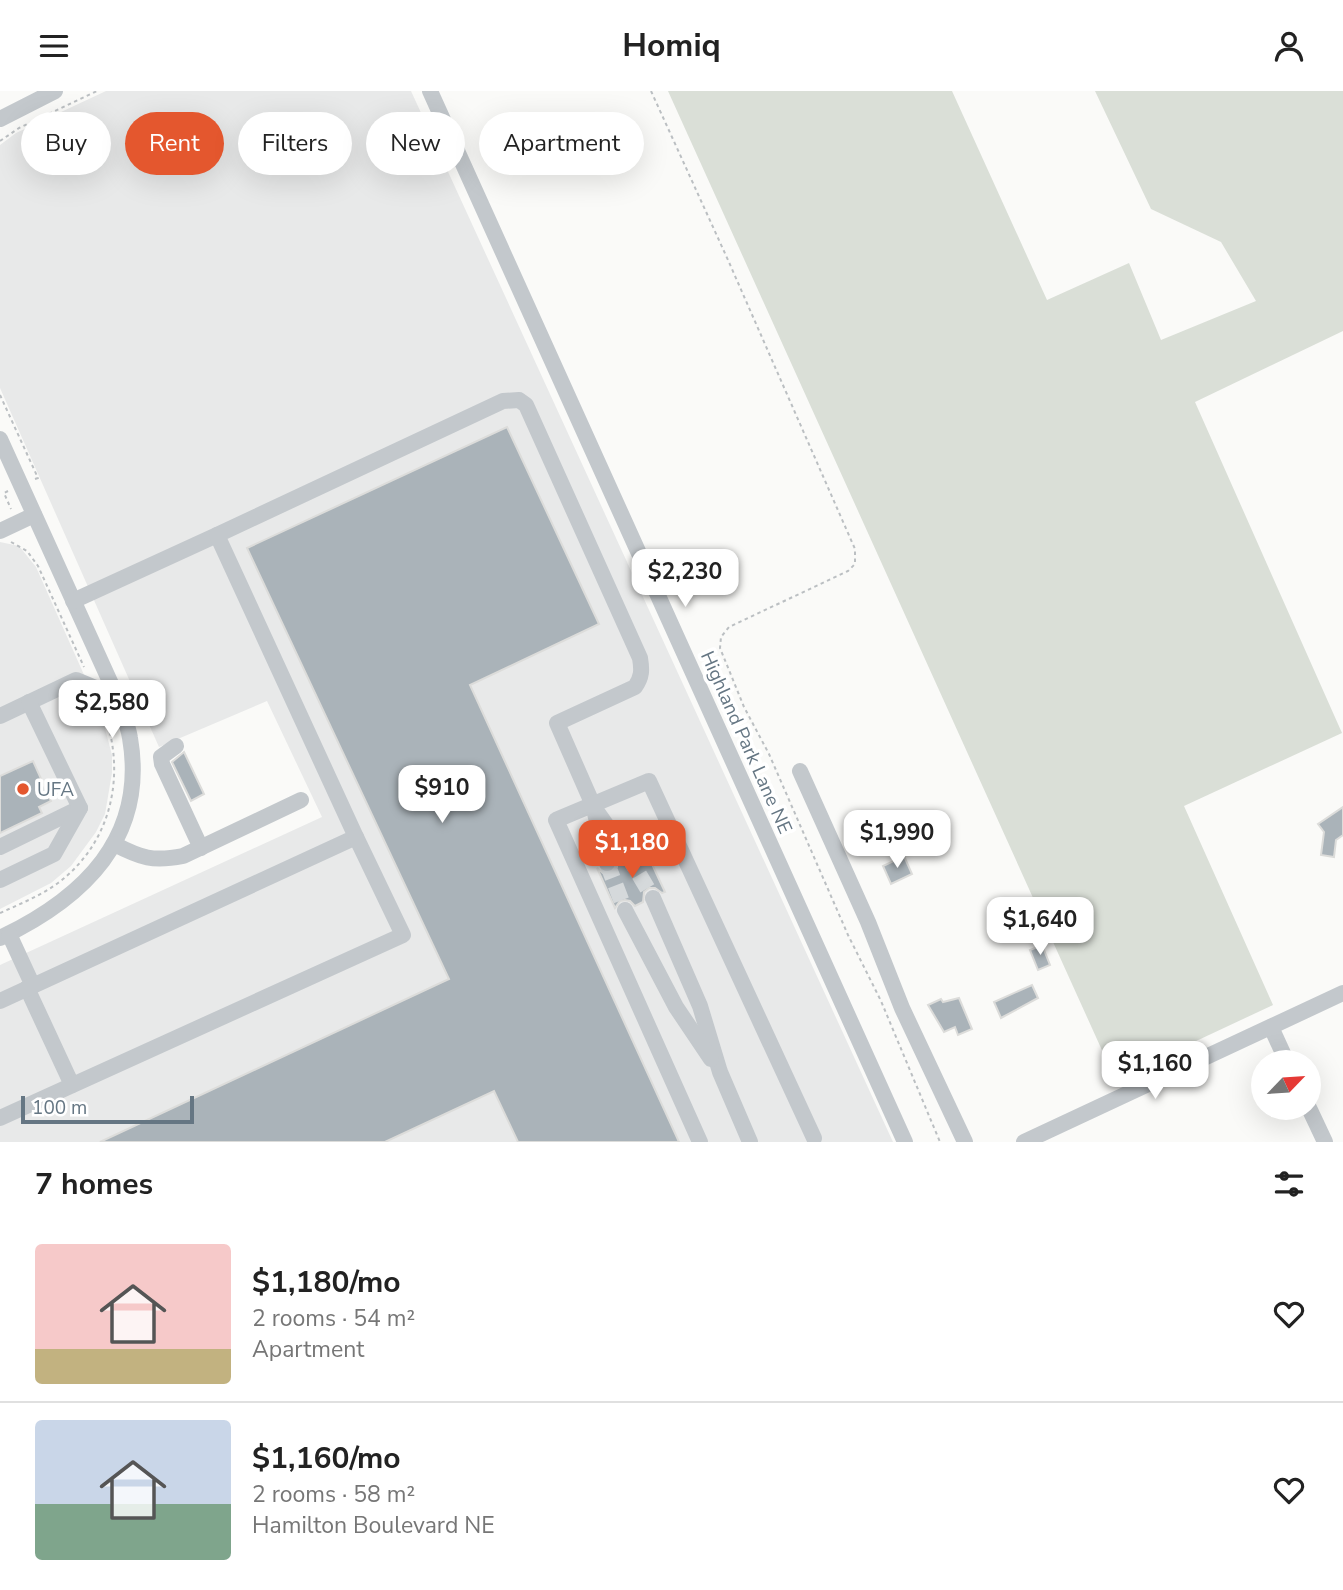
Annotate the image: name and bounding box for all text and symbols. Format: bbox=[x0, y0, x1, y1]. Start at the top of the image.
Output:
text: Homiq bbox=[622, 24, 721, 67]
icon: menu bbox=[35, 27, 73, 65]
icon: person bbox=[1270, 27, 1308, 65]
chip: Buy bbox=[21, 112, 111, 175]
chip: Rent bbox=[125, 112, 224, 175]
chip: Filters bbox=[238, 112, 352, 175]
chip: New bbox=[366, 112, 465, 175]
chip: Apartment bbox=[479, 112, 644, 175]
pin: $2,230 bbox=[628, 549, 742, 609]
text: $2,230 bbox=[648, 556, 722, 587]
street label: Highland Park Lane NE bbox=[694, 647, 798, 838]
pin: $2,580 bbox=[55, 681, 169, 740]
text: $2,580 bbox=[75, 687, 149, 718]
pin: $910 bbox=[401, 765, 483, 825]
text: $910 bbox=[414, 772, 470, 803]
place label: UFA bbox=[37, 777, 74, 803]
marker: UFA bbox=[15, 781, 31, 797]
pin: $1,990 bbox=[840, 811, 954, 870]
text: $1,990 bbox=[860, 817, 934, 848]
pin: $1,180 bbox=[575, 821, 689, 880]
text: $1,180 bbox=[595, 827, 669, 858]
pin: $1,640 bbox=[983, 897, 1097, 957]
text: $1,640 bbox=[1003, 904, 1077, 935]
pin: $1,160 bbox=[1098, 1041, 1212, 1101]
text: $1,160 bbox=[1118, 1048, 1192, 1079]
north arrow bbox=[1251, 1050, 1321, 1120]
map controls bbox=[1251, 1050, 1321, 1120]
scale bar bbox=[21, 1093, 194, 1125]
text: 100 m bbox=[32, 1095, 87, 1121]
text: 7 homes bbox=[35, 1164, 153, 1205]
icon: filters bbox=[1270, 1165, 1308, 1203]
text: $1,180/mo bbox=[252, 1262, 401, 1303]
icon: home bbox=[91, 1272, 175, 1356]
icon: heart bbox=[1270, 1295, 1308, 1333]
text: 2 rooms · 54 m² bbox=[252, 1303, 415, 1334]
text: Apartment bbox=[252, 1334, 364, 1365]
text: $1,160/mo bbox=[252, 1438, 401, 1479]
icon: home bbox=[91, 1448, 175, 1532]
icon: heart bbox=[1270, 1471, 1308, 1509]
text: 2 rooms · 58 m² bbox=[252, 1479, 415, 1510]
text: Hamilton Boulevard NE bbox=[252, 1510, 495, 1541]

